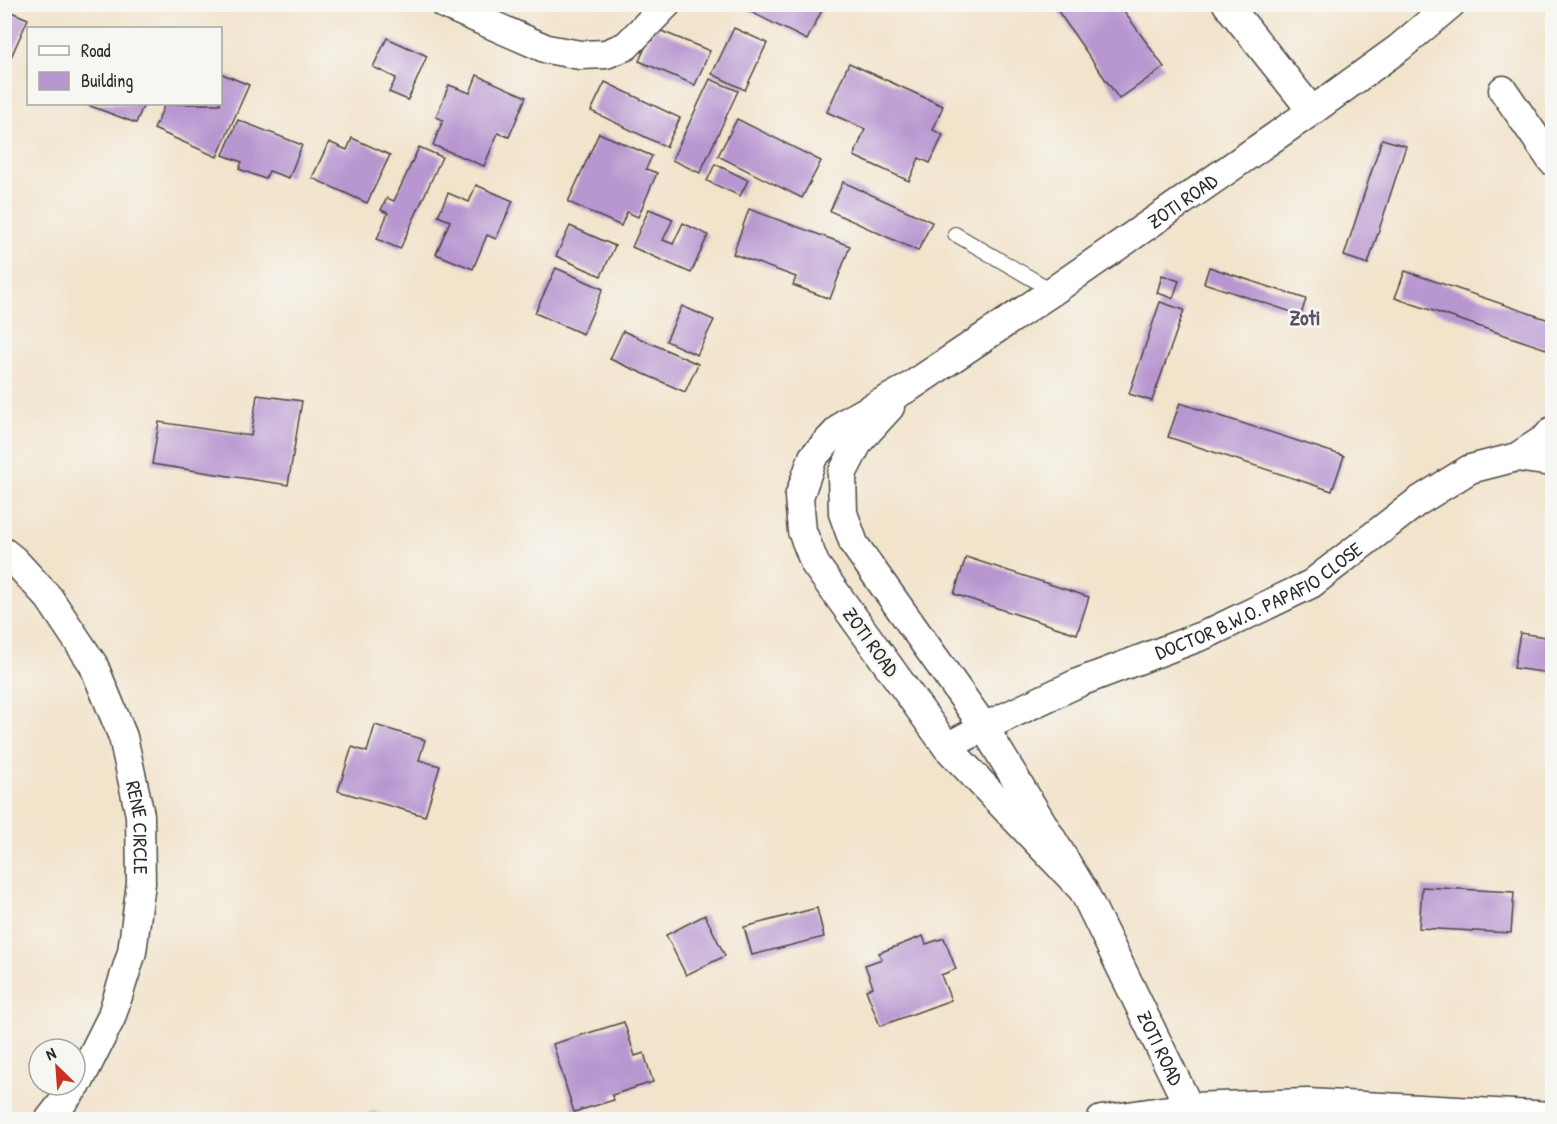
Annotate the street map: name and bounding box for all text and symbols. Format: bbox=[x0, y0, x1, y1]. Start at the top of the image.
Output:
legend bbox=[27, 27, 222, 105]
text: Road bbox=[81, 38, 111, 63]
text: Building bbox=[81, 68, 133, 93]
street label: ZOTI ROAD bbox=[1142, 167, 1223, 234]
district label: Zoti bbox=[1289, 303, 1321, 332]
street label: DOCTOR B.W.O. PAPAFIO CLOSE bbox=[1151, 535, 1368, 665]
street label: ZOTI ROAD bbox=[837, 602, 906, 682]
street label: RENE CIRCLE bbox=[120, 778, 155, 875]
street label: ZOTI ROAD bbox=[1131, 1006, 1190, 1090]
north arrow bbox=[27, 1037, 87, 1097]
text: N bbox=[42, 1041, 60, 1065]

